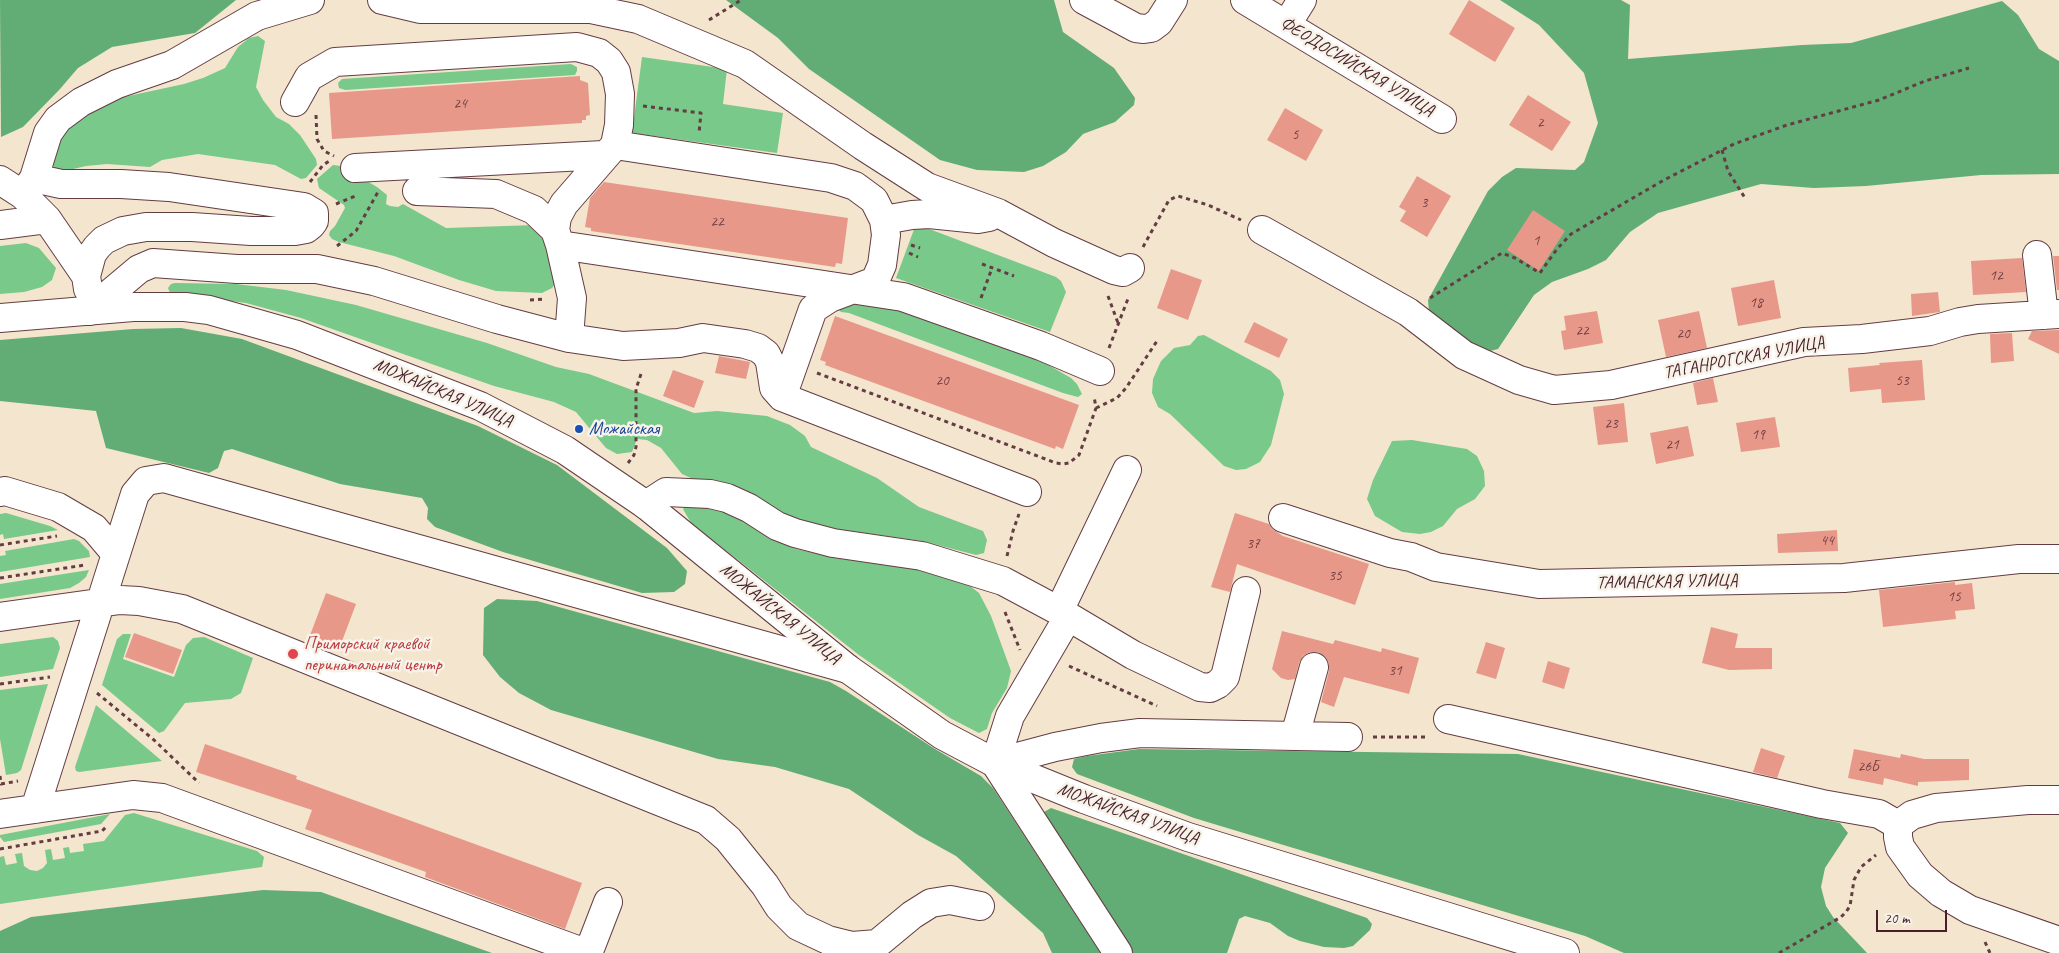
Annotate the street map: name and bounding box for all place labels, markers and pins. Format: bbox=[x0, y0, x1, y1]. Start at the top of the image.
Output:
place label: Можайская bbox=[589, 418, 659, 440]
marker: Можайская bbox=[573, 423, 585, 435]
place label: Приморский краевой перинатальный центр bbox=[304, 633, 442, 676]
marker: Приморский краевой перинатальный центр bbox=[286, 647, 300, 661]

